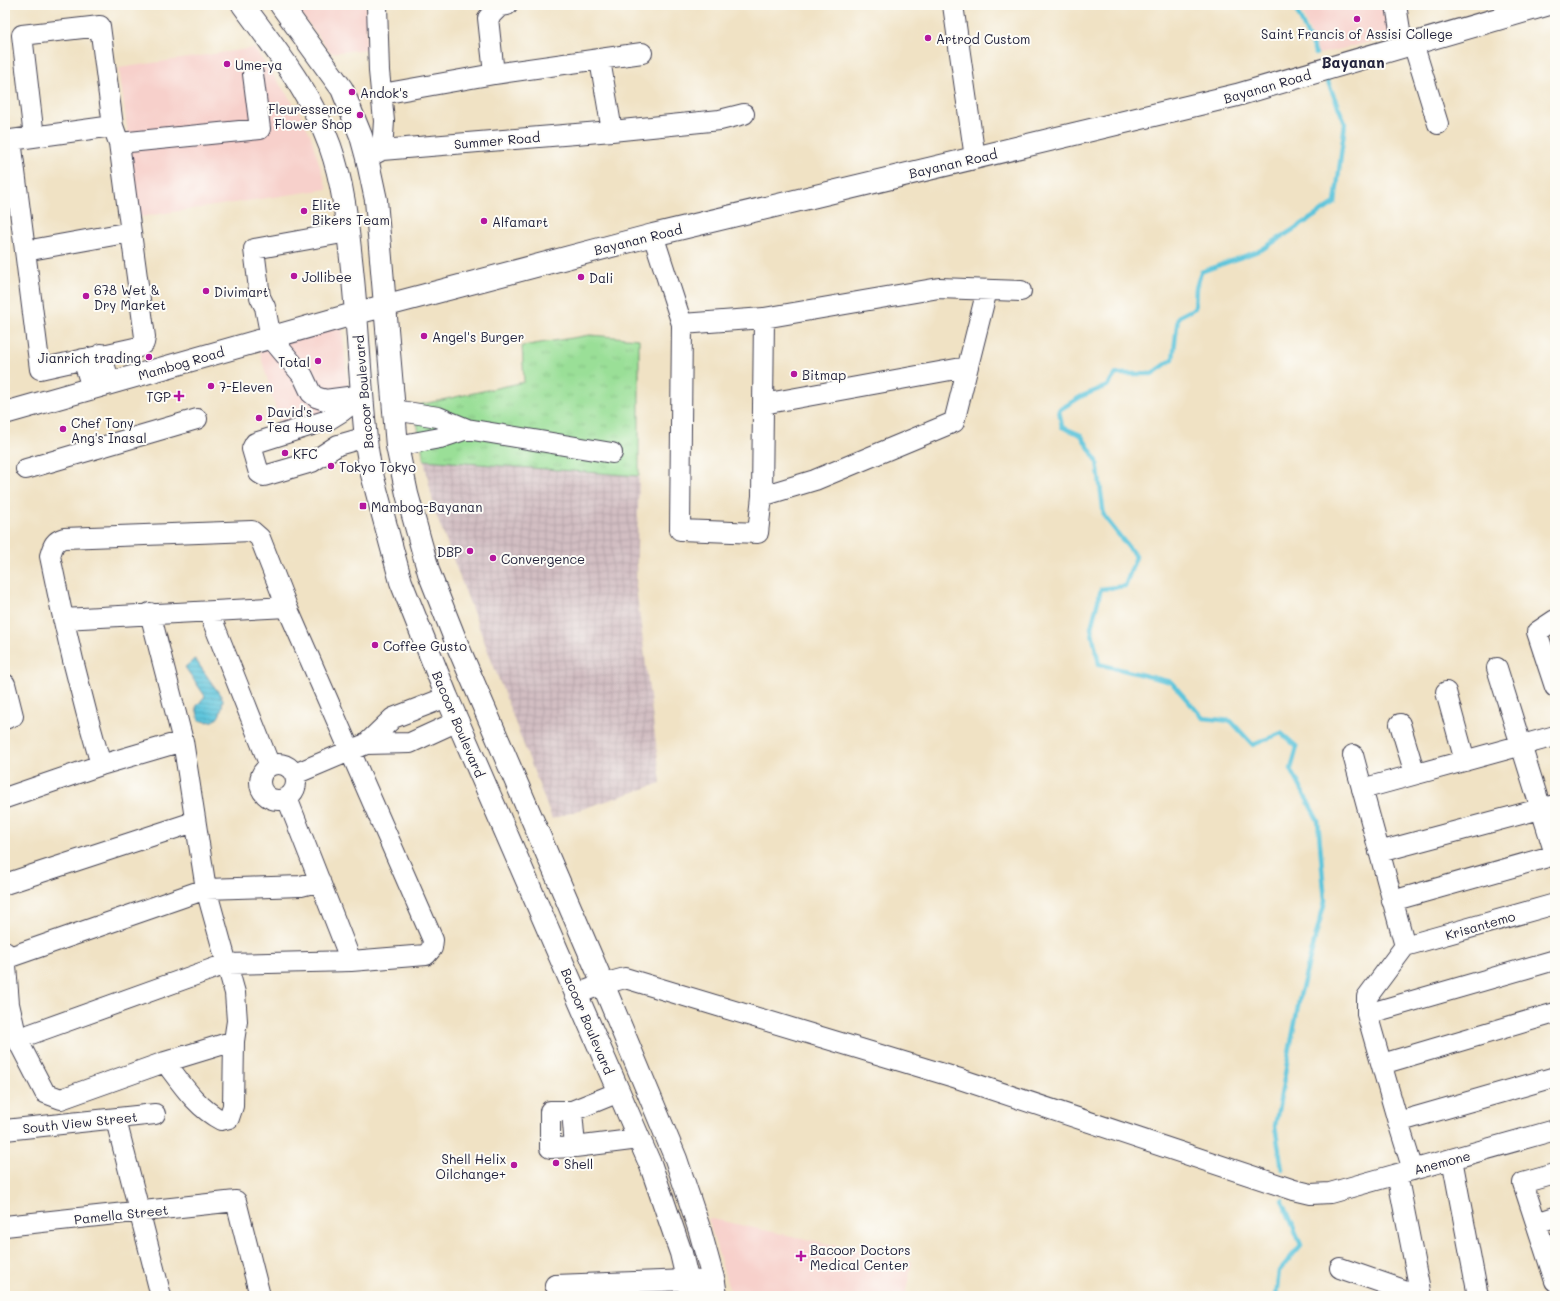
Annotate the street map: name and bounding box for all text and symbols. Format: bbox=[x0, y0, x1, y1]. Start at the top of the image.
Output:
marker: Saint Francis of Assisi College bbox=[1352, 14, 1362, 24]
place label: Saint Francis of Assisi College bbox=[1261, 25, 1453, 42]
place label: Artrod Custom bbox=[936, 30, 1030, 47]
marker: Artrod Custom bbox=[923, 33, 933, 43]
district label: Bayanan bbox=[1321, 52, 1385, 72]
place label: Ume-ya bbox=[235, 56, 282, 73]
marker: Ume-ya bbox=[222, 59, 232, 69]
street label: Bayanan Road bbox=[1221, 65, 1313, 107]
place label: Andok's bbox=[360, 84, 408, 101]
marker: Andok's bbox=[347, 87, 357, 97]
place label: Fleuressence Flower Shop bbox=[268, 100, 352, 132]
marker: Fleuressence Flower Shop bbox=[355, 110, 365, 120]
street label: Summer Road bbox=[453, 128, 541, 152]
street label: Bayanan Road bbox=[907, 145, 999, 181]
place label: Elite Bikers Team bbox=[312, 196, 390, 228]
marker: Elite Bikers Team bbox=[299, 206, 309, 216]
place label: Alfamart bbox=[492, 213, 548, 230]
marker: Alfamart bbox=[479, 216, 489, 226]
street label: Bayanan Road bbox=[592, 220, 684, 258]
place label: Jollibee bbox=[302, 268, 352, 285]
place label: Dali bbox=[589, 269, 613, 286]
marker: Jollibee bbox=[289, 271, 299, 281]
marker: Dali bbox=[576, 272, 586, 282]
place label: 678 Wet & Dry Market bbox=[94, 281, 166, 313]
place label: Divimart bbox=[214, 283, 269, 300]
marker: Divimart bbox=[201, 286, 211, 296]
marker: 678 Wet & Dry Market bbox=[81, 291, 91, 301]
place label: Angel's Burger bbox=[432, 328, 524, 345]
marker: Angel's Burger bbox=[419, 331, 429, 341]
street label: Bacoor Boulevard bbox=[350, 335, 376, 449]
street label: Mambog Road bbox=[136, 343, 226, 383]
place label: Jianrich trading bbox=[38, 349, 141, 366]
marker: Jianrich trading bbox=[144, 352, 154, 362]
place label: Total bbox=[278, 353, 310, 370]
marker: Total bbox=[313, 356, 323, 366]
place label: Bitmap bbox=[802, 366, 846, 383]
marker: Bitmap bbox=[789, 369, 799, 379]
place label: 7-Eleven bbox=[219, 378, 273, 395]
marker: 7-Eleven bbox=[206, 381, 216, 391]
place label: TGP bbox=[146, 388, 171, 405]
marker: TGP bbox=[174, 391, 184, 401]
place label: David's Tea House bbox=[267, 403, 333, 435]
marker: David's Tea House bbox=[254, 413, 264, 423]
place label: Chef Tony Ang's Inasal bbox=[71, 414, 147, 446]
marker: Chef Tony Ang's Inasal bbox=[58, 424, 68, 434]
place label: KFC bbox=[293, 445, 317, 462]
marker: KFC bbox=[280, 448, 290, 458]
place label: Tokyo Tokyo bbox=[339, 458, 416, 475]
marker: Tokyo Tokyo bbox=[326, 461, 336, 471]
place label: Mambog-Bayanan bbox=[371, 498, 482, 515]
marker: Mambog-Bayanan bbox=[358, 501, 368, 511]
place label: DBP bbox=[437, 543, 462, 560]
marker: DBP bbox=[465, 546, 475, 556]
place label: Convergence bbox=[501, 550, 585, 567]
marker: Convergence bbox=[488, 553, 498, 563]
place label: Coffee Gusto bbox=[383, 637, 467, 654]
marker: Coffee Gusto bbox=[370, 640, 380, 650]
street label: Bacoor Boulevard bbox=[429, 668, 489, 780]
street label: Krisantemo bbox=[1443, 907, 1517, 943]
street label: Bacoor Boulevard bbox=[558, 965, 618, 1077]
street label: South View Street bbox=[22, 1107, 139, 1136]
street label: Anemone bbox=[1412, 1146, 1472, 1178]
place label: Shell Helix Oilchange+ bbox=[436, 1150, 506, 1182]
place label: Shell bbox=[564, 1155, 593, 1172]
marker: Shell bbox=[551, 1158, 561, 1168]
marker: Shell Helix Oilchange+ bbox=[509, 1160, 519, 1170]
street label: Pamella Street bbox=[73, 1201, 169, 1227]
place label: Bacoor Doctors Medical Center bbox=[810, 1241, 910, 1273]
marker: Bacoor Doctors Medical Center bbox=[795, 1250, 807, 1262]

